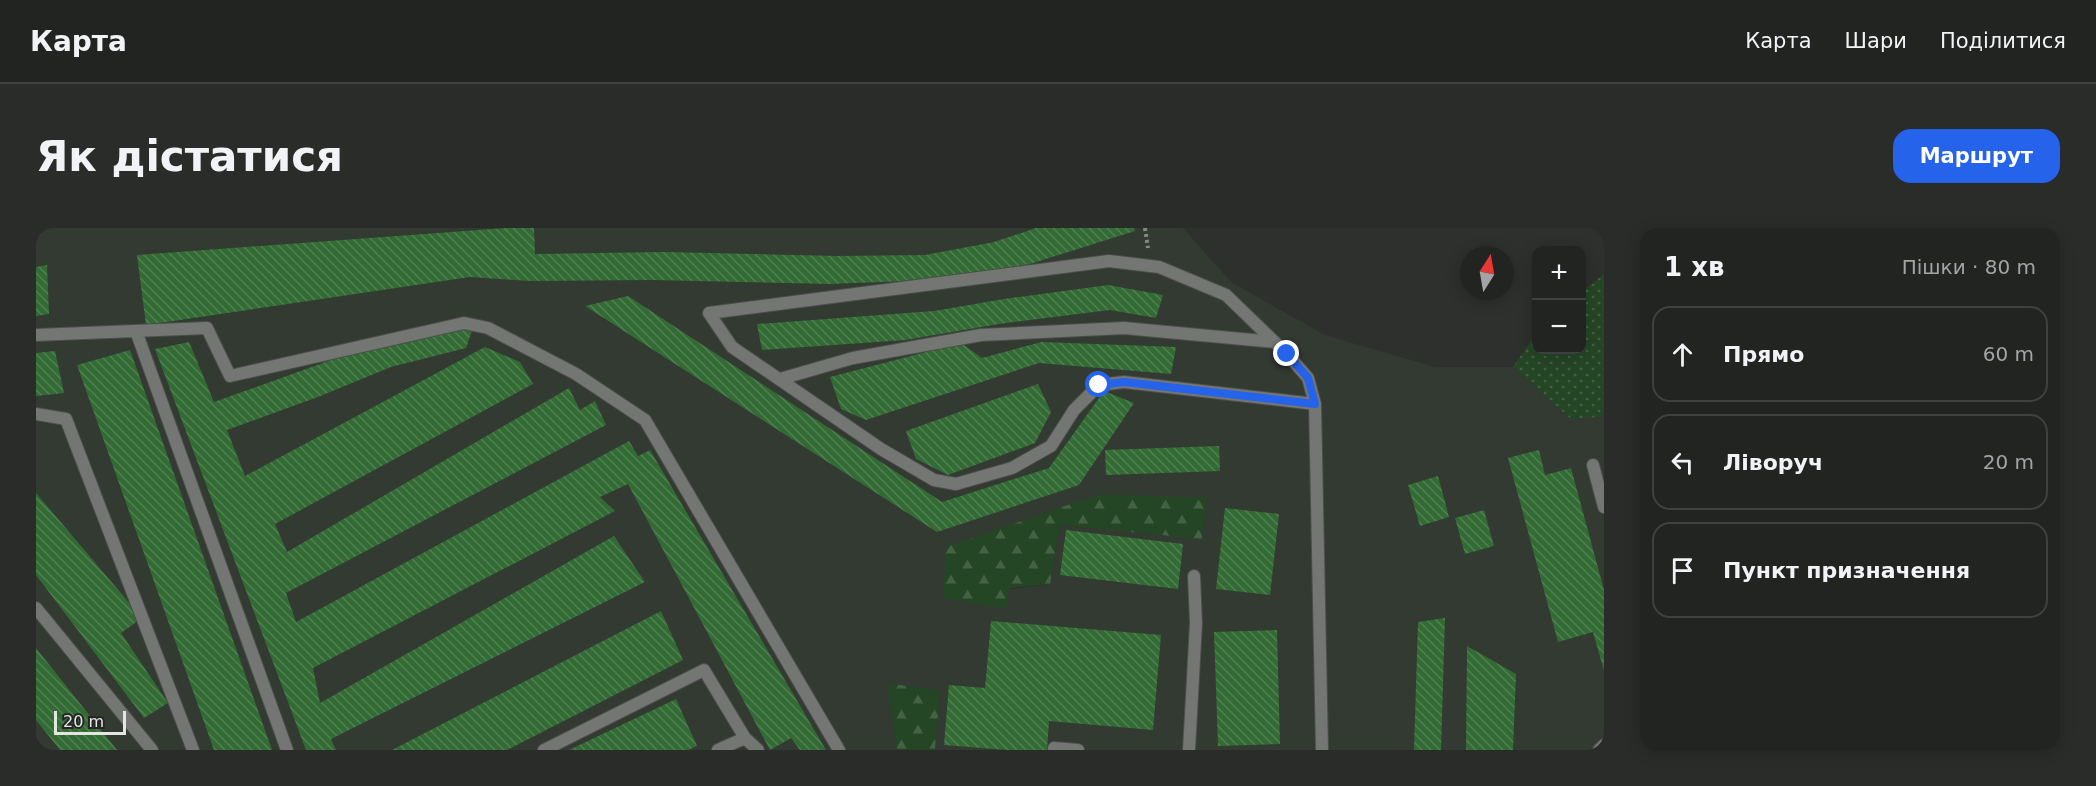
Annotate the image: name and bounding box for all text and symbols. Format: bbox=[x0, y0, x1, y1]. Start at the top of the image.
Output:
text: Карта bbox=[30, 25, 127, 58]
text: Карта bbox=[1745, 29, 1812, 53]
text: Шари bbox=[1845, 29, 1907, 53]
text: Поділитися bbox=[1940, 29, 2066, 53]
button: Маршрут bbox=[1893, 129, 2060, 183]
text: Як дістатися bbox=[36, 132, 343, 181]
north arrow bbox=[1460, 246, 1514, 300]
map controls bbox=[1532, 246, 1586, 354]
button: + bbox=[1532, 246, 1586, 300]
text: 1 хв bbox=[1664, 252, 1724, 282]
text: Пішки · 80 m bbox=[1902, 255, 2036, 279]
button: − bbox=[1532, 300, 1586, 354]
icon: ahead bbox=[1666, 338, 1699, 371]
route end bbox=[1273, 340, 1299, 366]
text: Прямо bbox=[1723, 342, 1804, 367]
text: 60 m bbox=[1983, 342, 2034, 366]
route start bbox=[1085, 371, 1111, 397]
icon: left bbox=[1666, 446, 1699, 479]
text: Ліворуч bbox=[1723, 450, 1823, 475]
text: 20 m bbox=[1983, 450, 2034, 474]
icon: arrive bbox=[1666, 554, 1699, 587]
text: Пункт призначення bbox=[1723, 558, 1970, 583]
scale bar bbox=[54, 708, 126, 736]
text: 20 m bbox=[63, 712, 104, 731]

